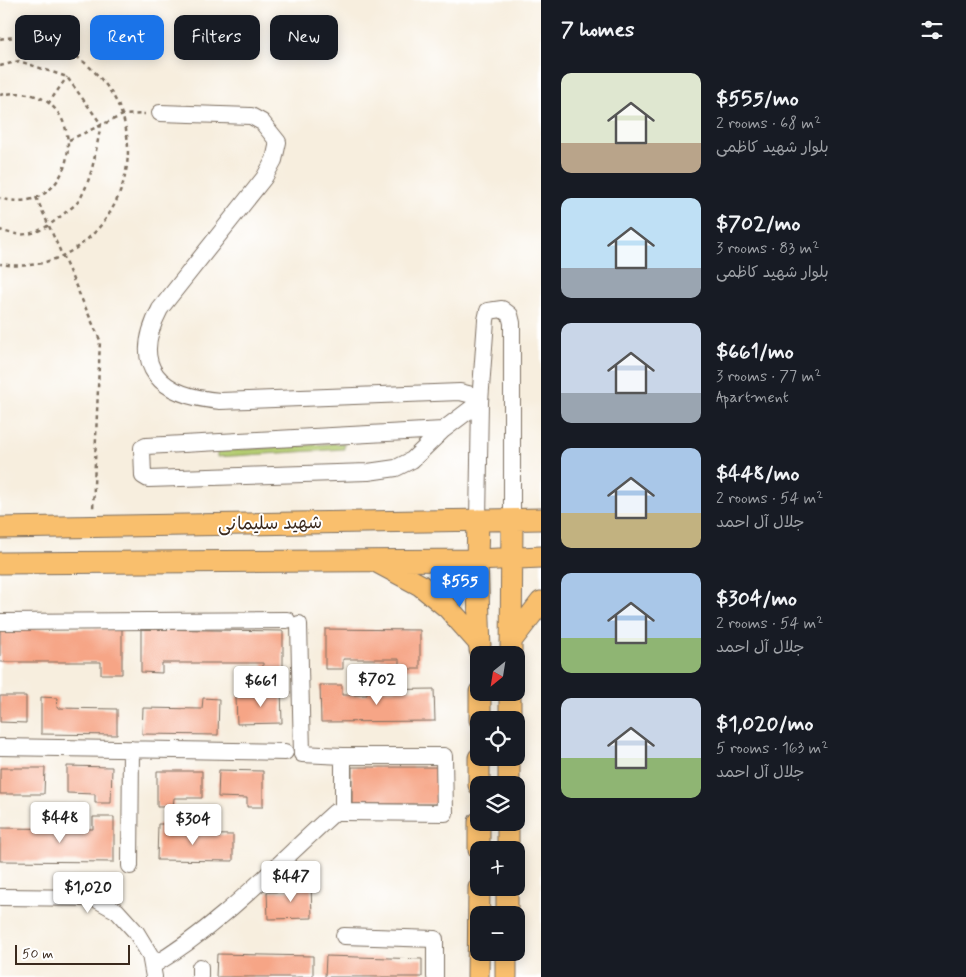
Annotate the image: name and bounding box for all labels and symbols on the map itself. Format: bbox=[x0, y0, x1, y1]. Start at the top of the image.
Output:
street label: شهید سلیمانی bbox=[218, 511, 322, 537]
pin: $555 bbox=[430, 566, 490, 608]
north arrow bbox=[470, 646, 525, 701]
pin: $702 bbox=[347, 664, 407, 706]
pin: $661 bbox=[231, 666, 291, 708]
pin: $448 bbox=[30, 802, 90, 844]
pin: $304 bbox=[163, 804, 223, 846]
pin: $447 bbox=[261, 860, 321, 903]
pin: $1,020 bbox=[47, 872, 129, 914]
scale bar bbox=[15, 942, 130, 965]

